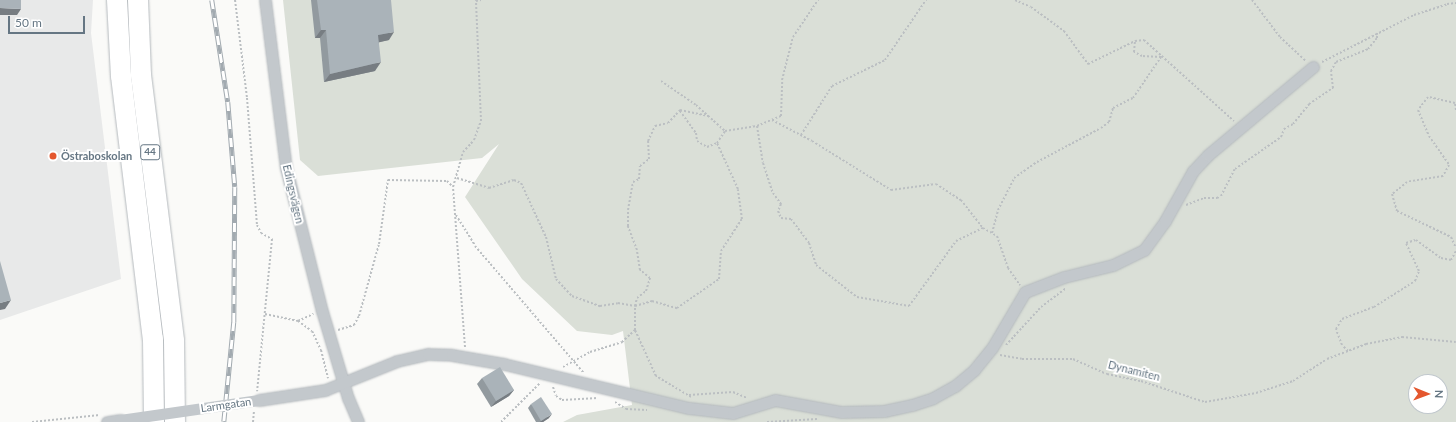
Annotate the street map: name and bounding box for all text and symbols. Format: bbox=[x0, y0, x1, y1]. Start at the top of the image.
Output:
scale bar bbox=[10, 8, 87, 34]
text: 50 m bbox=[15, 15, 42, 30]
road number: 44 bbox=[140, 144, 160, 160]
place label: Östraboskolan bbox=[61, 149, 132, 163]
marker: Östraboskolan bbox=[48, 151, 58, 161]
street label: Edingsvägen bbox=[280, 163, 306, 225]
street label: Dynamiten bbox=[1107, 358, 1161, 384]
north arrow bbox=[1408, 374, 1448, 414]
text: N bbox=[1433, 390, 1446, 399]
street label: Larmgatan bbox=[200, 395, 252, 415]

